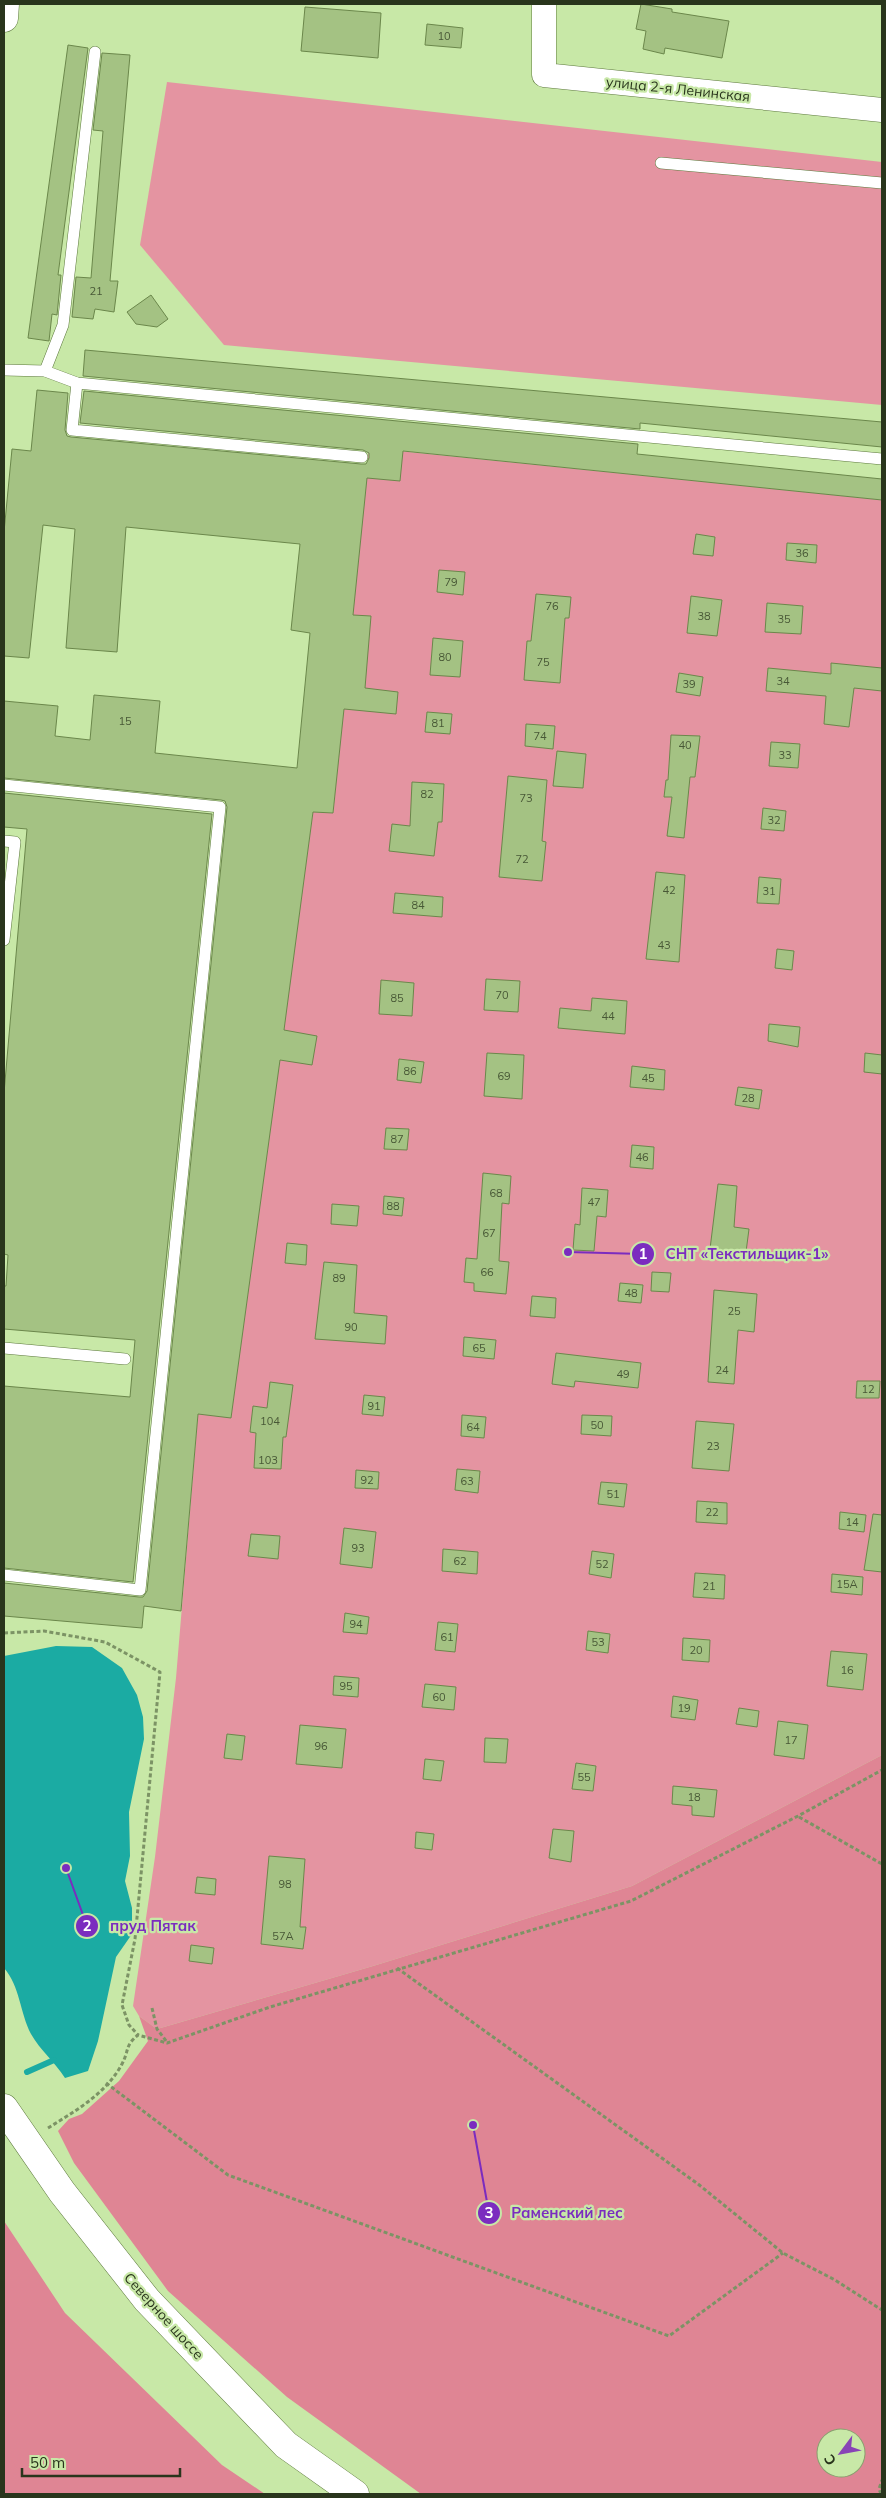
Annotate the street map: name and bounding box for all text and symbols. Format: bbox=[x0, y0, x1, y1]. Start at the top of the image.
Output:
house number: 10 bbox=[437, 29, 451, 43]
street label: улица 2-я Ленинская bbox=[605, 72, 751, 106]
house number: 21 bbox=[89, 284, 103, 298]
house number: 36 bbox=[795, 546, 809, 560]
house number: 79 bbox=[444, 575, 458, 589]
house number: 76 bbox=[545, 599, 559, 613]
house number: 38 bbox=[697, 609, 711, 623]
house number: 35 bbox=[777, 612, 791, 626]
house number: 80 bbox=[438, 650, 452, 664]
house number: 75 bbox=[536, 655, 550, 669]
house number: 34 bbox=[776, 674, 790, 688]
house number: 39 bbox=[682, 677, 696, 691]
house number: 15 bbox=[118, 714, 132, 728]
house number: 81 bbox=[431, 716, 445, 730]
house number: 74 bbox=[533, 729, 547, 743]
house number: 40 bbox=[678, 738, 692, 752]
house number: 33 bbox=[778, 748, 792, 762]
house number: 82 bbox=[420, 787, 434, 801]
house number: 73 bbox=[519, 791, 533, 805]
house number: 32 bbox=[767, 813, 781, 827]
house number: 72 bbox=[515, 852, 529, 866]
house number: 42 bbox=[662, 883, 676, 897]
house number: 31 bbox=[762, 884, 776, 898]
house number: 84 bbox=[411, 898, 425, 912]
house number: 43 bbox=[657, 938, 671, 952]
house number: 70 bbox=[495, 988, 509, 1002]
house number: 85 bbox=[390, 991, 404, 1005]
house number: 44 bbox=[601, 1009, 615, 1023]
house number: 86 bbox=[403, 1064, 417, 1078]
house number: 69 bbox=[497, 1069, 511, 1083]
house number: 45 bbox=[641, 1071, 655, 1085]
house number: 28 bbox=[741, 1091, 755, 1105]
house number: 87 bbox=[390, 1132, 404, 1146]
house number: 46 bbox=[635, 1150, 649, 1164]
house number: 68 bbox=[489, 1186, 503, 1200]
house number: 47 bbox=[587, 1195, 601, 1209]
house number: 88 bbox=[386, 1199, 400, 1213]
house number: 67 bbox=[482, 1226, 496, 1240]
callout: СНТ «Текстильщик-1» bbox=[630, 1239, 838, 1269]
text: 1 bbox=[638, 1244, 648, 1263]
text: СНТ «Текстильщик-1» bbox=[666, 1244, 829, 1263]
house number: 66 bbox=[480, 1265, 494, 1279]
house number: 89 bbox=[332, 1271, 346, 1285]
house number: 48 bbox=[624, 1286, 638, 1300]
house number: 25 bbox=[727, 1304, 741, 1318]
house number: 90 bbox=[344, 1320, 358, 1334]
house number: 65 bbox=[472, 1341, 486, 1355]
house number: 24 bbox=[715, 1363, 729, 1377]
house number: 49 bbox=[616, 1367, 630, 1381]
house number: 12 bbox=[861, 1382, 875, 1396]
house number: 91 bbox=[367, 1399, 381, 1413]
house number: 104 bbox=[260, 1414, 280, 1428]
house number: 50 bbox=[590, 1418, 604, 1432]
house number: 64 bbox=[466, 1420, 480, 1434]
house number: 23 bbox=[706, 1439, 720, 1453]
house number: 103 bbox=[258, 1453, 278, 1467]
house number: 92 bbox=[360, 1473, 374, 1487]
house number: 63 bbox=[460, 1474, 474, 1488]
house number: 51 bbox=[606, 1487, 620, 1501]
house number: 22 bbox=[705, 1505, 719, 1519]
house number: 14 bbox=[845, 1515, 859, 1529]
house number: 93 bbox=[351, 1541, 365, 1555]
house number: 62 bbox=[453, 1554, 467, 1568]
house number: 52 bbox=[595, 1557, 609, 1571]
house number: 15А bbox=[836, 1577, 858, 1591]
house number: 21 bbox=[702, 1579, 716, 1593]
house number: 94 bbox=[349, 1617, 363, 1631]
house number: 61 bbox=[440, 1630, 454, 1644]
house number: 53 bbox=[591, 1635, 605, 1649]
house number: 20 bbox=[689, 1643, 703, 1657]
house number: 16 bbox=[840, 1663, 854, 1677]
house number: 95 bbox=[339, 1679, 353, 1693]
house number: 60 bbox=[432, 1690, 446, 1704]
house number: 19 bbox=[677, 1701, 691, 1715]
house number: 17 bbox=[784, 1733, 798, 1747]
house number: 96 bbox=[314, 1739, 328, 1753]
house number: 55 bbox=[577, 1770, 591, 1784]
house number: 18 bbox=[687, 1790, 701, 1804]
house number: 98 bbox=[278, 1877, 292, 1891]
callout: пруд Пятак bbox=[75, 1911, 206, 1941]
text: 2 bbox=[82, 1916, 92, 1935]
text: пруд Пятак bbox=[110, 1916, 196, 1935]
house number: 57А bbox=[272, 1929, 294, 1943]
callout: Раменский лес bbox=[476, 2198, 633, 2228]
text: 3 bbox=[484, 2203, 494, 2222]
text: Раменский лес bbox=[511, 2203, 623, 2222]
street label: Северное шоссе bbox=[120, 2269, 208, 2363]
north arrow bbox=[816, 2428, 866, 2478]
scale bar bbox=[22, 2446, 180, 2478]
text: С bbox=[820, 2451, 840, 2469]
text: 50 m bbox=[30, 2453, 65, 2472]

